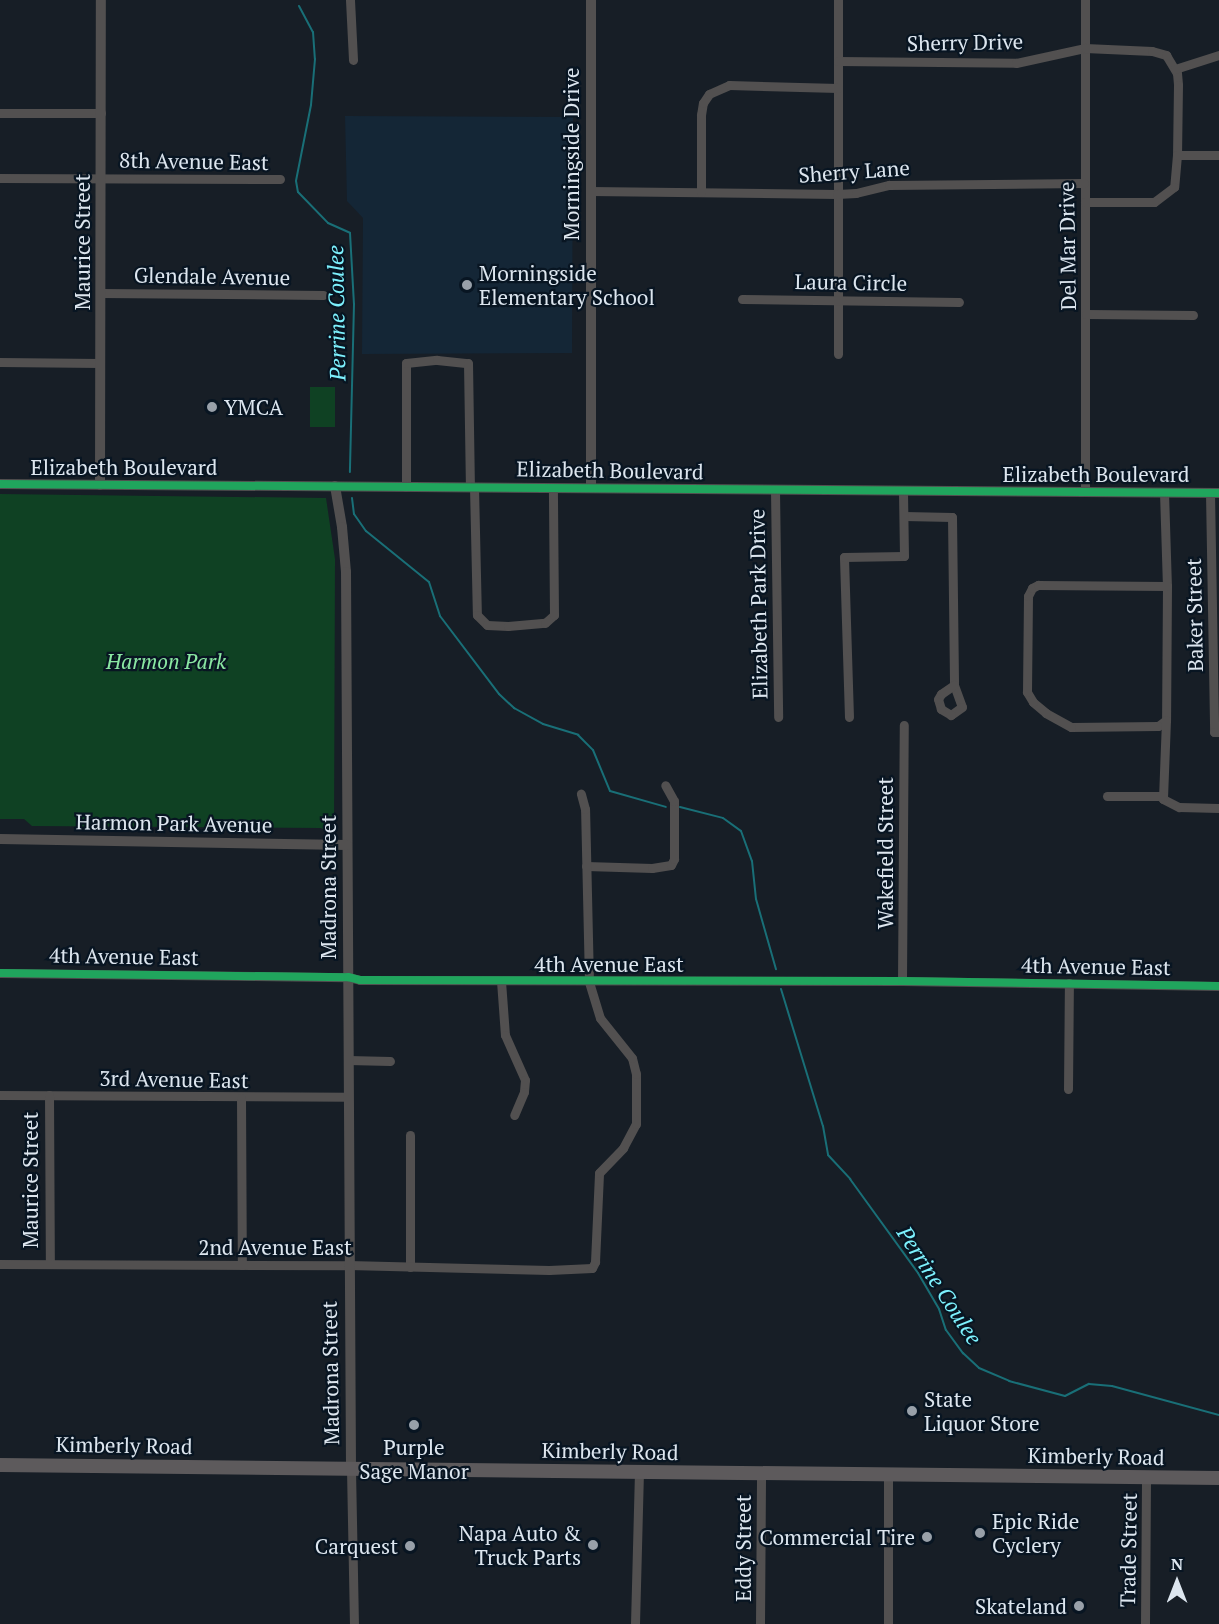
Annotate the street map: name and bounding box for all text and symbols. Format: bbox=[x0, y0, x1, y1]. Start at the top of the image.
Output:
street label: Sherry Drive bbox=[907, 28, 1023, 56]
street label: Morningside Drive bbox=[558, 67, 584, 241]
street label: 8th Avenue East bbox=[119, 147, 269, 175]
street label: Sherry Lane bbox=[798, 155, 910, 187]
street label: Maurice Street bbox=[69, 174, 95, 310]
street label: Del Mar Drive bbox=[1053, 181, 1081, 311]
water label: Perrine Coulee bbox=[322, 245, 350, 381]
place label: Morningside Elementary School bbox=[479, 260, 655, 310]
street label: Glendale Avenue bbox=[133, 262, 291, 290]
street label: Laura Circle bbox=[795, 268, 907, 296]
marker: Morningside Elementary School bbox=[460, 278, 474, 292]
place label: YMCA bbox=[224, 394, 283, 420]
marker: YMCA bbox=[205, 400, 219, 414]
street label: Elizabeth Boulevard bbox=[30, 454, 218, 480]
street label: Elizabeth Boulevard bbox=[516, 456, 704, 484]
street label: Elizabeth Boulevard bbox=[1002, 461, 1190, 487]
street label: Elizabeth Park Drive bbox=[744, 509, 772, 699]
street label: Baker Street bbox=[1180, 558, 1208, 672]
park label: Harmon Park bbox=[106, 648, 226, 674]
street label: Wakefield Street bbox=[872, 777, 898, 929]
street label: Harmon Park Avenue bbox=[75, 809, 273, 837]
street label: Madrona Street bbox=[315, 815, 341, 959]
street label: 4th Avenue East bbox=[49, 942, 199, 970]
street label: 4th Avenue East bbox=[534, 951, 684, 977]
street label: 4th Avenue East bbox=[1021, 952, 1171, 980]
street label: 3rd Avenue East bbox=[99, 1065, 249, 1093]
street label: Maurice Street bbox=[17, 1112, 43, 1248]
water label: Perrine Coulee bbox=[892, 1221, 988, 1349]
street label: 2nd Avenue East bbox=[198, 1234, 352, 1260]
street label: Madrona Street bbox=[316, 1301, 344, 1445]
place label: State Liquor Store bbox=[924, 1386, 1039, 1436]
marker: State Liquor Store bbox=[905, 1404, 919, 1418]
marker: Purple Sage Manor bbox=[407, 1418, 421, 1432]
street label: Kimberly Road bbox=[55, 1431, 193, 1459]
place label: Purple Sage Manor bbox=[359, 1434, 469, 1484]
street label: Kimberly Road bbox=[541, 1437, 679, 1465]
street label: Kimberly Road bbox=[1027, 1442, 1165, 1470]
street label: Trade Street bbox=[1114, 1493, 1142, 1607]
street label: Eddy Street bbox=[730, 1494, 756, 1602]
place label: Epic Ride Cyclery bbox=[992, 1508, 1079, 1558]
place label: Napa Auto & Truck Parts bbox=[458, 1520, 581, 1570]
place label: Commercial Tire bbox=[759, 1524, 915, 1550]
marker: Epic Ride Cyclery bbox=[973, 1526, 987, 1540]
marker: Commercial Tire bbox=[920, 1530, 934, 1544]
place label: Carquest bbox=[315, 1533, 398, 1559]
marker: Napa Auto & Truck Parts bbox=[586, 1538, 600, 1552]
marker: Carquest bbox=[403, 1539, 417, 1553]
north arrow bbox=[1147, 1552, 1207, 1612]
text: N bbox=[1171, 1553, 1183, 1575]
place label: Skateland bbox=[975, 1593, 1067, 1619]
marker: Skateland bbox=[1072, 1599, 1086, 1613]

